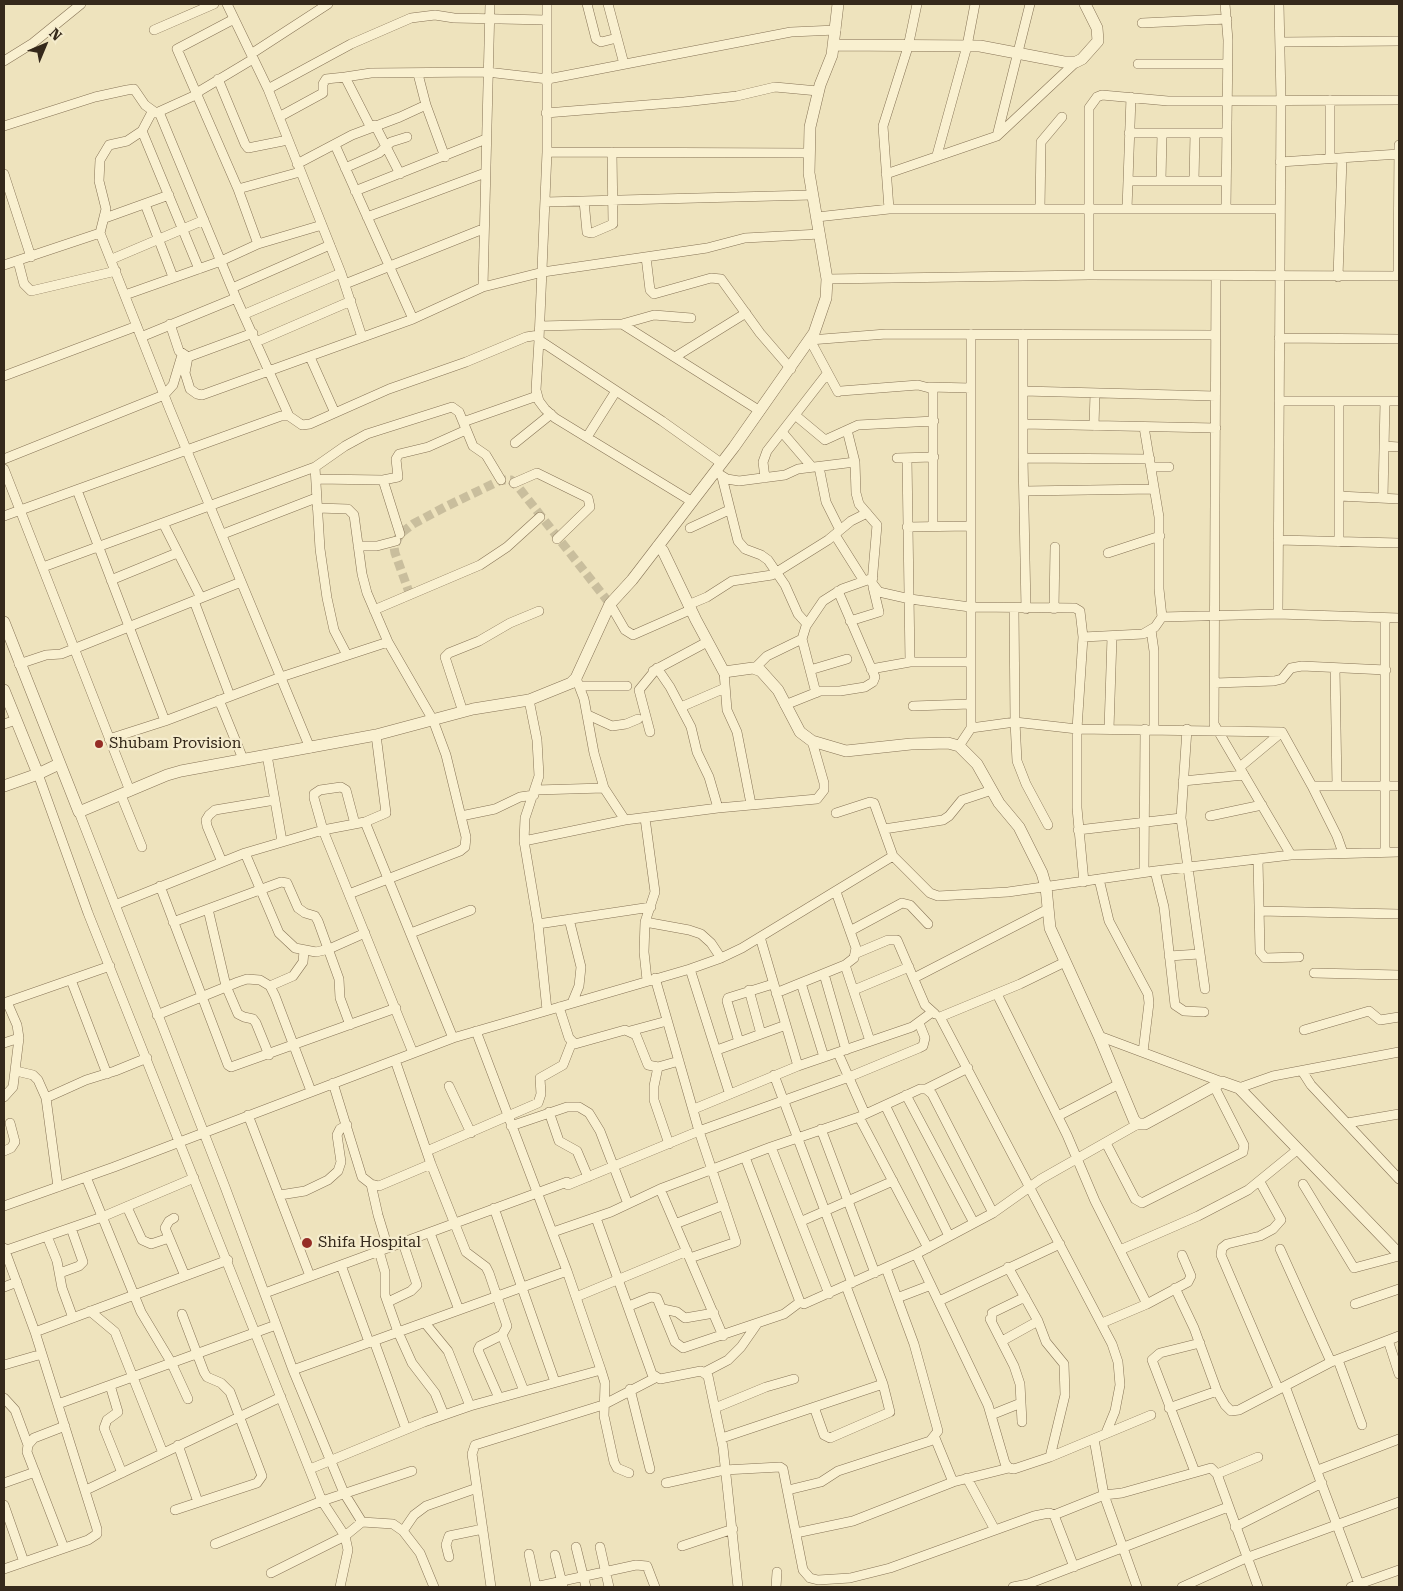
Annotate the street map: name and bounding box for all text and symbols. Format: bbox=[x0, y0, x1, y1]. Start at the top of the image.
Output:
north arrow bbox=[20, 20, 70, 70]
text: N bbox=[46, 25, 65, 44]
place label: Shubam Provision bbox=[109, 735, 241, 753]
marker: Shubam Provision bbox=[93, 738, 105, 750]
place label: Shifa Hospital bbox=[318, 1234, 421, 1252]
marker: Shifa Hospital bbox=[300, 1236, 314, 1250]

